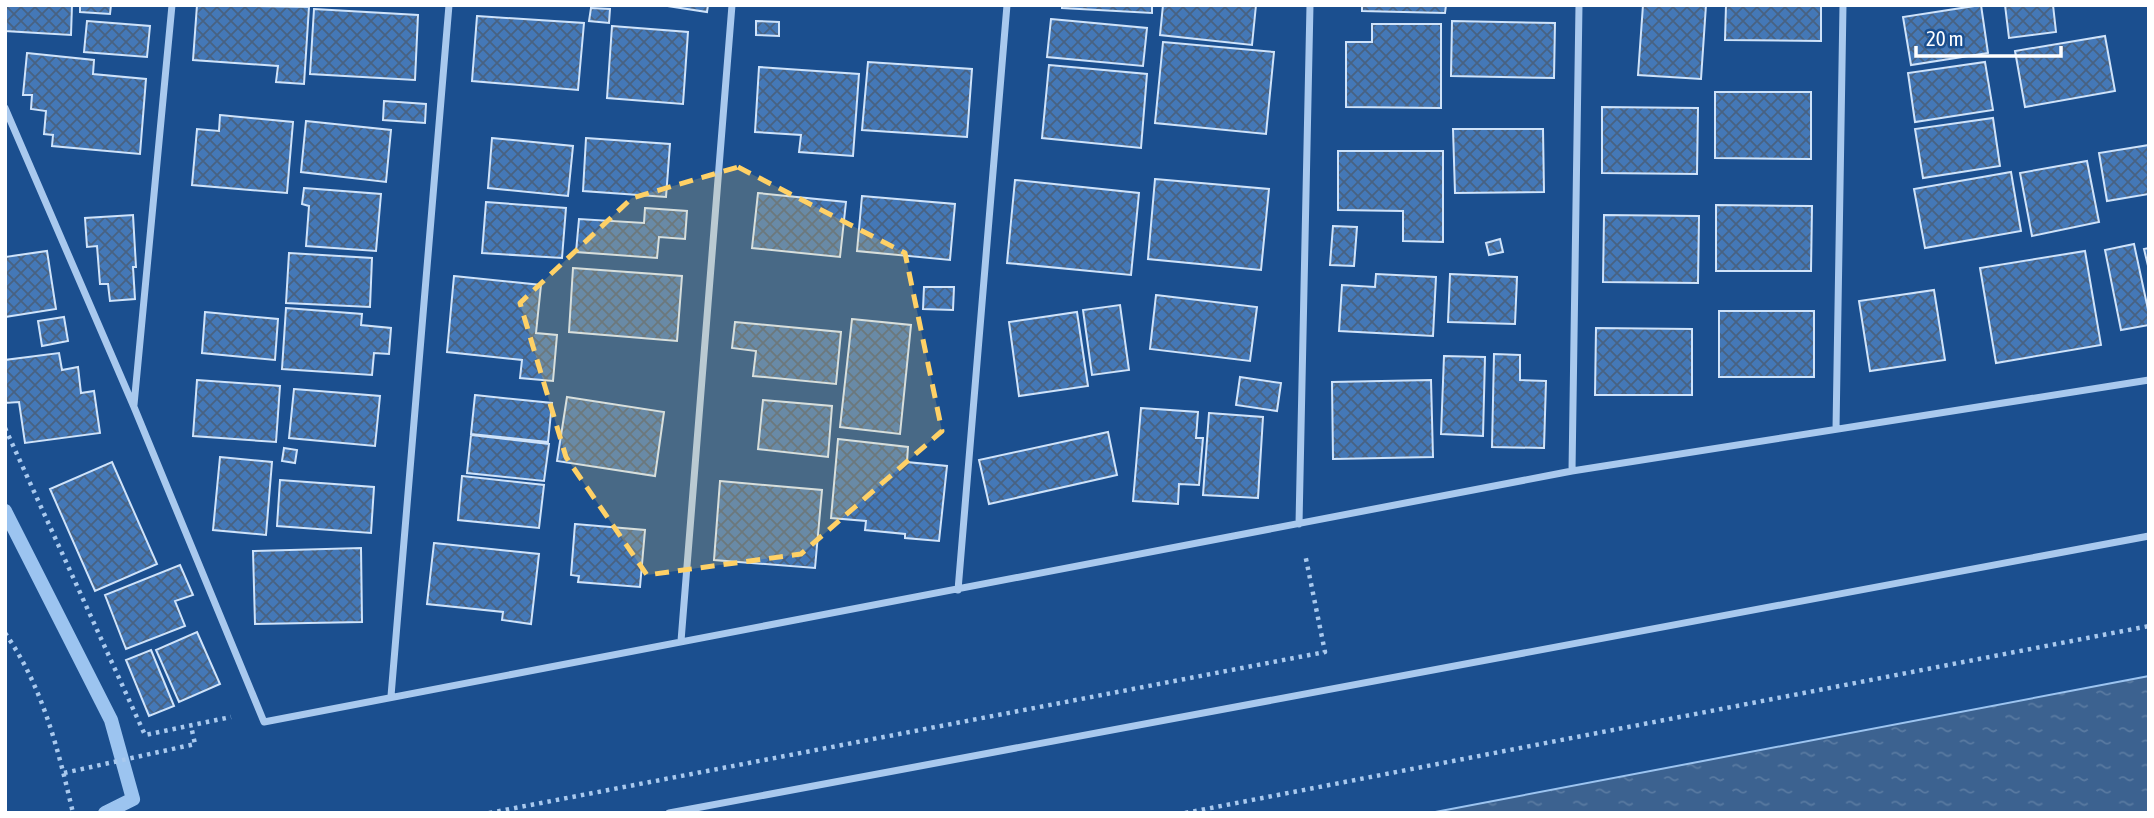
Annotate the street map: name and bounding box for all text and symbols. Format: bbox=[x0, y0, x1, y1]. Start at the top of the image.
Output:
scale bar bbox=[1916, 14, 2061, 58]
text: 20 m bbox=[1926, 26, 1964, 50]

